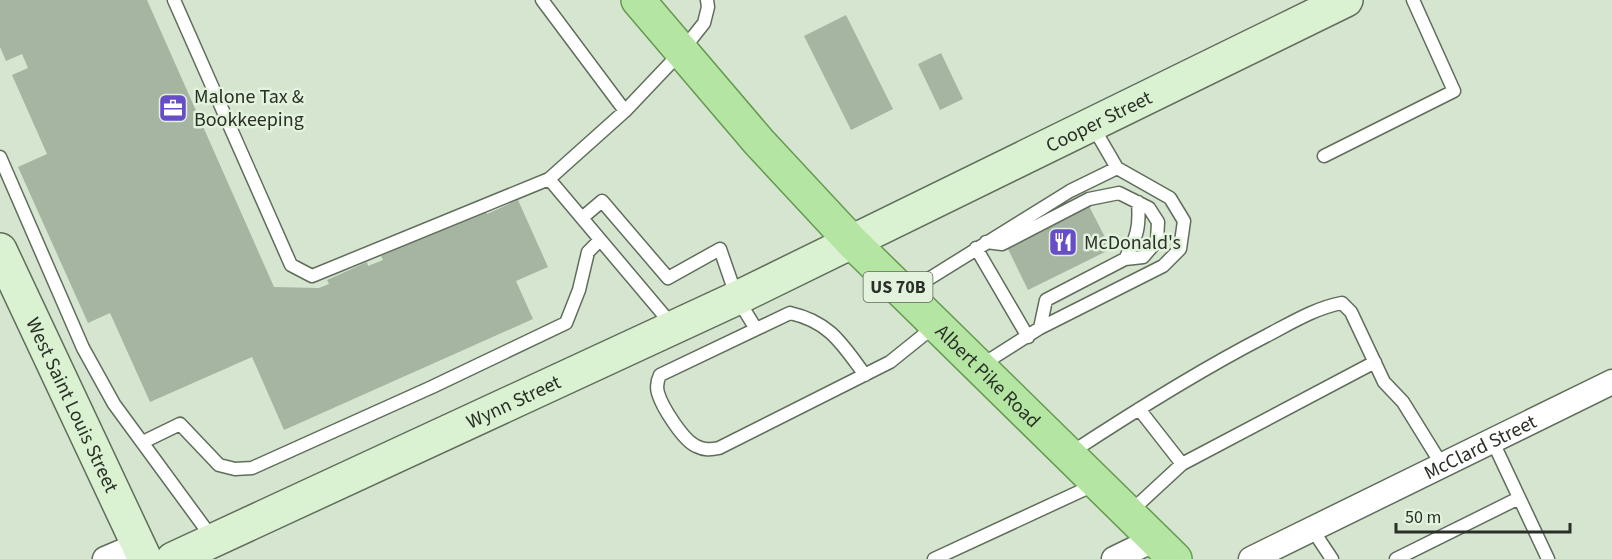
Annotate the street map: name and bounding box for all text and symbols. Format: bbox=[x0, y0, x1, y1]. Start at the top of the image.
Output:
place label: Malone Tax & Bookkeeping bbox=[194, 83, 304, 134]
street label: Cooper Street bbox=[1041, 84, 1157, 160]
office icon: Malone Tax & Bookkeeping bbox=[157, 92, 189, 124]
restaurant icon: McDonald's bbox=[1047, 226, 1079, 258]
place label: McDonald's bbox=[1084, 229, 1181, 257]
road number: US 70B bbox=[864, 272, 932, 302]
street label: West Saint Louis Street bbox=[19, 313, 125, 498]
street label: Albert Pike Road bbox=[929, 318, 1046, 435]
street label: Wynn Street bbox=[462, 368, 566, 436]
street label: McClard Street bbox=[1419, 408, 1542, 487]
scale bar bbox=[1396, 496, 1570, 534]
text: 50 m bbox=[1405, 505, 1441, 530]

